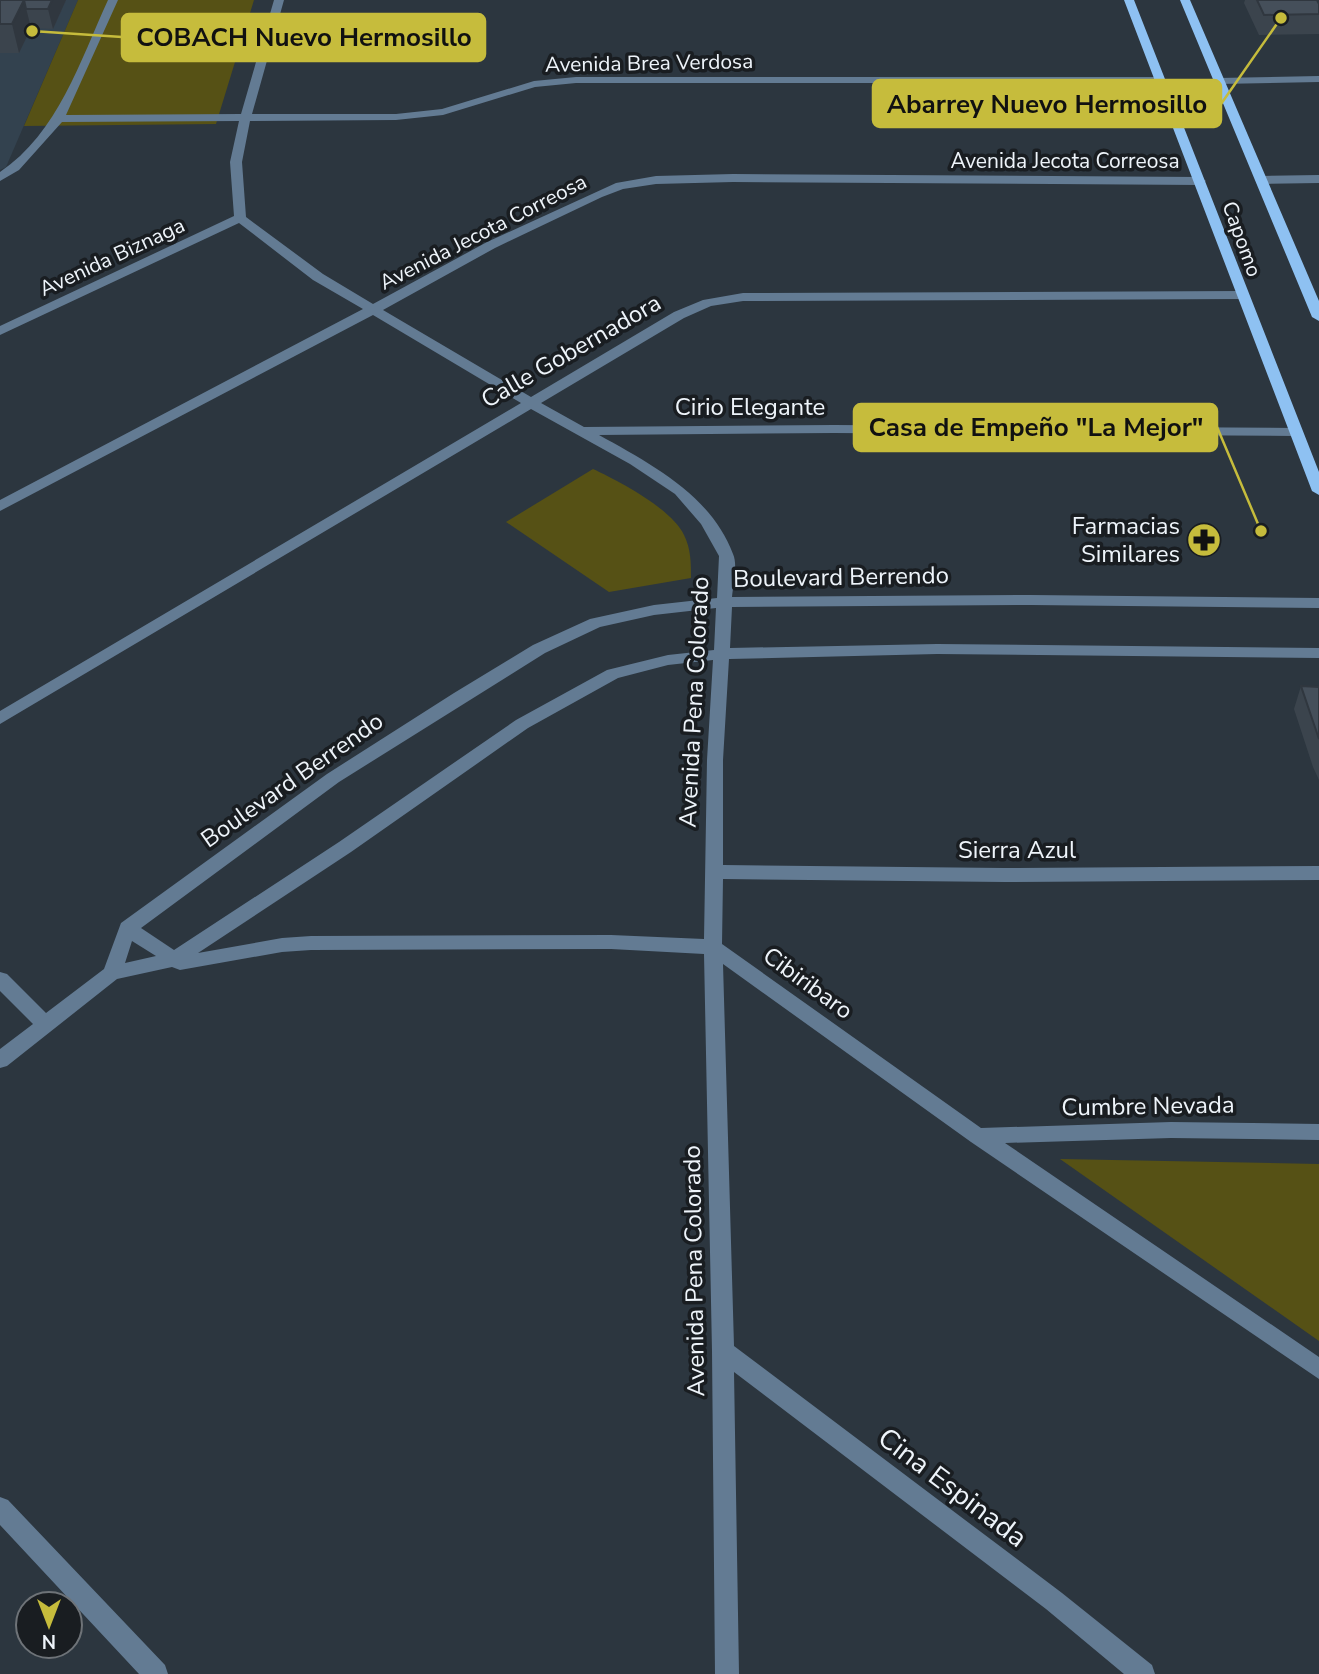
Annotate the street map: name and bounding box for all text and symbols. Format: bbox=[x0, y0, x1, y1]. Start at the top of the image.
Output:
callout: COBACH Nuevo Hermosillo bbox=[122, 14, 485, 61]
text: COBACH Nuevo Hermosillo bbox=[136, 20, 472, 55]
street label: Avenida Brea Verdosa bbox=[545, 47, 753, 79]
callout: Abarrey Nuevo Hermosillo bbox=[873, 80, 1221, 127]
text: Abarrey Nuevo Hermosillo bbox=[887, 87, 1207, 122]
street label: Avenida Jecota Correosa bbox=[950, 147, 1180, 175]
street label: Avenida Jecota Correosa bbox=[375, 168, 591, 296]
street label: Capomo bbox=[1215, 197, 1269, 281]
street label: Avenida Biznaga bbox=[35, 211, 189, 303]
street label: Calle Gobernadora bbox=[475, 287, 667, 415]
street label: Cirio Elegante bbox=[675, 391, 825, 423]
callout: Casa de Empeño "La Mejor" bbox=[854, 404, 1217, 451]
text: Casa de Empeño "La Mejor" bbox=[869, 410, 1203, 445]
place label: Farmacias Similares bbox=[1072, 510, 1180, 570]
pharmacy icon: Farmacias Similares bbox=[1185, 521, 1223, 559]
street label: Boulevard Berrendo bbox=[733, 559, 949, 595]
street label: Avenida Pena Colorado bbox=[671, 576, 717, 828]
street label: Boulevard Berrendo bbox=[194, 705, 390, 855]
street label: Sierra Azul bbox=[958, 834, 1076, 866]
street label: Cibiribaro bbox=[757, 940, 859, 1026]
street label: Cumbre Nevada bbox=[1061, 1088, 1235, 1124]
street label: Avenida Pena Colorado bbox=[676, 1145, 712, 1397]
street label: Cina Espinada bbox=[870, 1419, 1035, 1556]
north arrow bbox=[14, 1590, 84, 1660]
text: N bbox=[42, 1628, 56, 1654]

